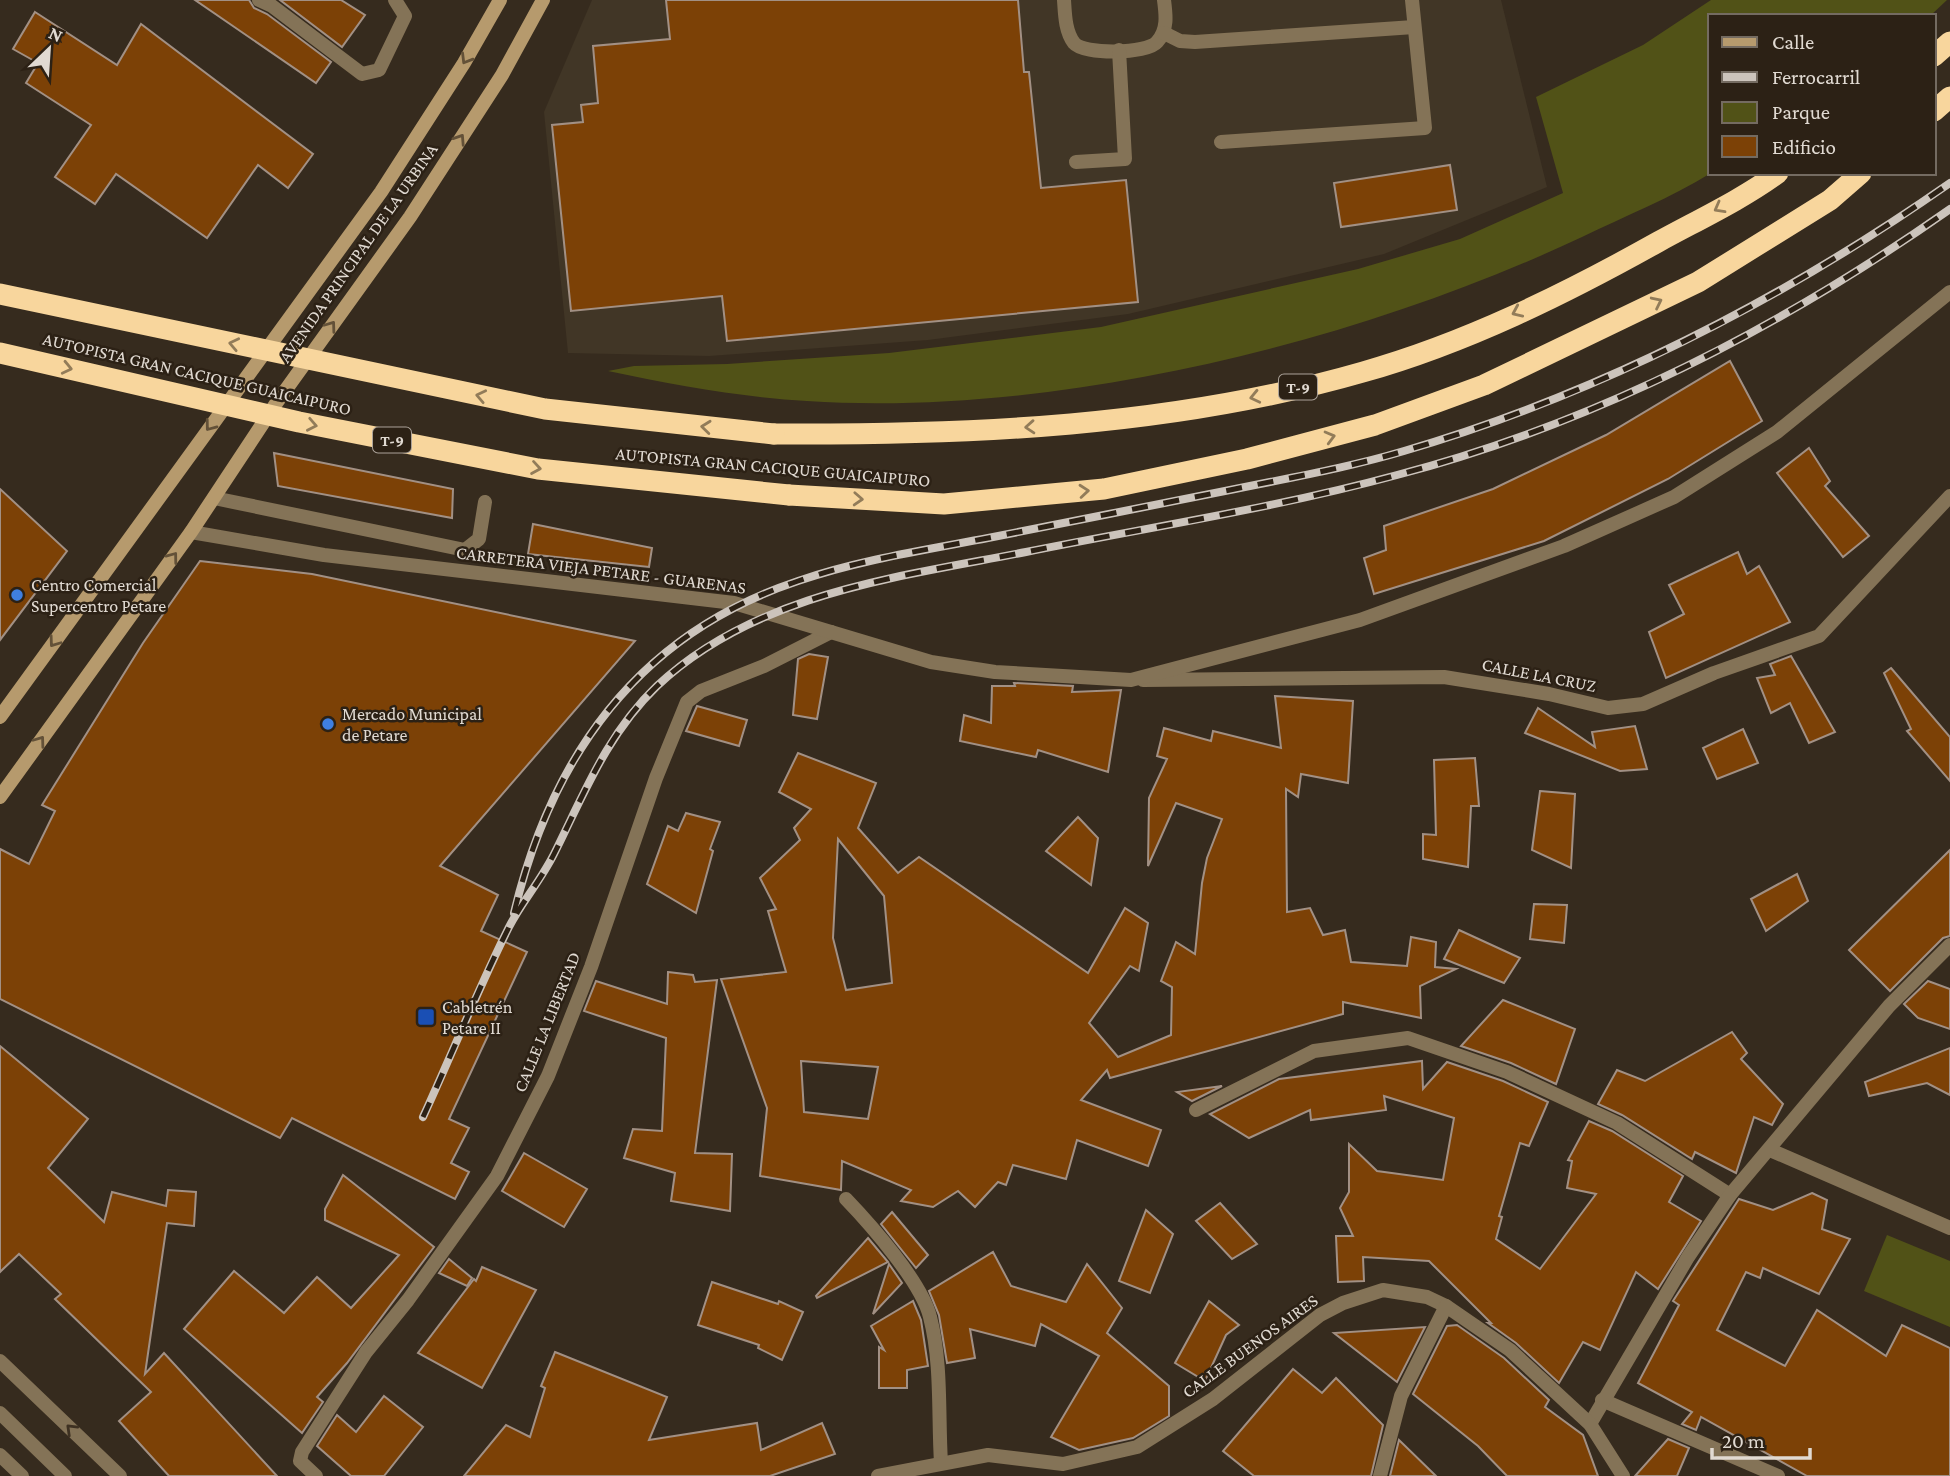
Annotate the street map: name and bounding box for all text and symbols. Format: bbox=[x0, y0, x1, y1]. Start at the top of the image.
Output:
north arrow bbox=[14, 14, 84, 84]
legend bbox=[1708, 14, 1936, 175]
text: N bbox=[46, 22, 66, 46]
text: Calle bbox=[1772, 30, 1814, 54]
one-way arrow bbox=[461, 52, 474, 65]
text: Ferrocarril bbox=[1772, 65, 1860, 89]
text: Parque bbox=[1772, 100, 1830, 124]
one-way arrow bbox=[452, 134, 465, 147]
text: Edificio bbox=[1772, 135, 1836, 159]
street label: AVENIDA PRINCIPAL DE LA URBINA bbox=[274, 139, 442, 366]
one-way arrow bbox=[1714, 200, 1727, 213]
one-way arrow bbox=[1650, 297, 1662, 311]
one-way arrow bbox=[1512, 304, 1525, 318]
one-way arrow bbox=[323, 321, 335, 334]
street label: AUTOPISTA GRAN CACIQUE GUAICAIPURO bbox=[41, 329, 353, 419]
one-way arrow bbox=[228, 338, 240, 353]
one-way arrow bbox=[60, 360, 72, 375]
road number: T-9 bbox=[1279, 374, 1317, 400]
one-way arrow bbox=[1249, 388, 1261, 403]
one-way arrow bbox=[475, 390, 487, 405]
one-way arrow bbox=[306, 416, 318, 431]
one-way arrow bbox=[206, 419, 218, 431]
one-way arrow bbox=[1024, 419, 1035, 434]
one-way arrow bbox=[700, 420, 711, 435]
road number: T-9 bbox=[373, 428, 411, 452]
one-way arrow bbox=[1324, 430, 1336, 445]
street label: AUTOPISTA GRAN CACIQUE GUAICAIPURO bbox=[615, 443, 931, 491]
one-way arrow bbox=[530, 460, 541, 475]
one-way arrow bbox=[1079, 484, 1090, 499]
one-way arrow bbox=[852, 491, 863, 506]
street label: CARRETERA VIEJA PETARE - GUARENAS bbox=[455, 542, 747, 598]
one-way arrow bbox=[164, 552, 177, 564]
place label: Centro Comercial Supercentro Petare bbox=[31, 575, 166, 616]
marker: Centro Comercial Supercentro Petare bbox=[9, 587, 25, 603]
one-way arrow bbox=[50, 634, 63, 647]
street label: CALLE LA CRUZ bbox=[1480, 654, 1598, 696]
place label: Mercado Municipal de Petare bbox=[342, 704, 482, 745]
marker: Mercado Municipal de Petare bbox=[320, 716, 336, 732]
one-way arrow bbox=[32, 737, 44, 749]
street label: CALLE LA LIBERTAD bbox=[510, 949, 584, 1095]
place label: Cabletrén Petare II bbox=[442, 997, 513, 1038]
marker: Cabletrén Petare II bbox=[416, 1007, 436, 1027]
street label: CALLE BUENOS AIRES bbox=[1178, 1290, 1322, 1402]
scale bar bbox=[1712, 1416, 1810, 1460]
one-way arrow bbox=[66, 1424, 79, 1437]
text: 20 m bbox=[1722, 1429, 1765, 1453]

